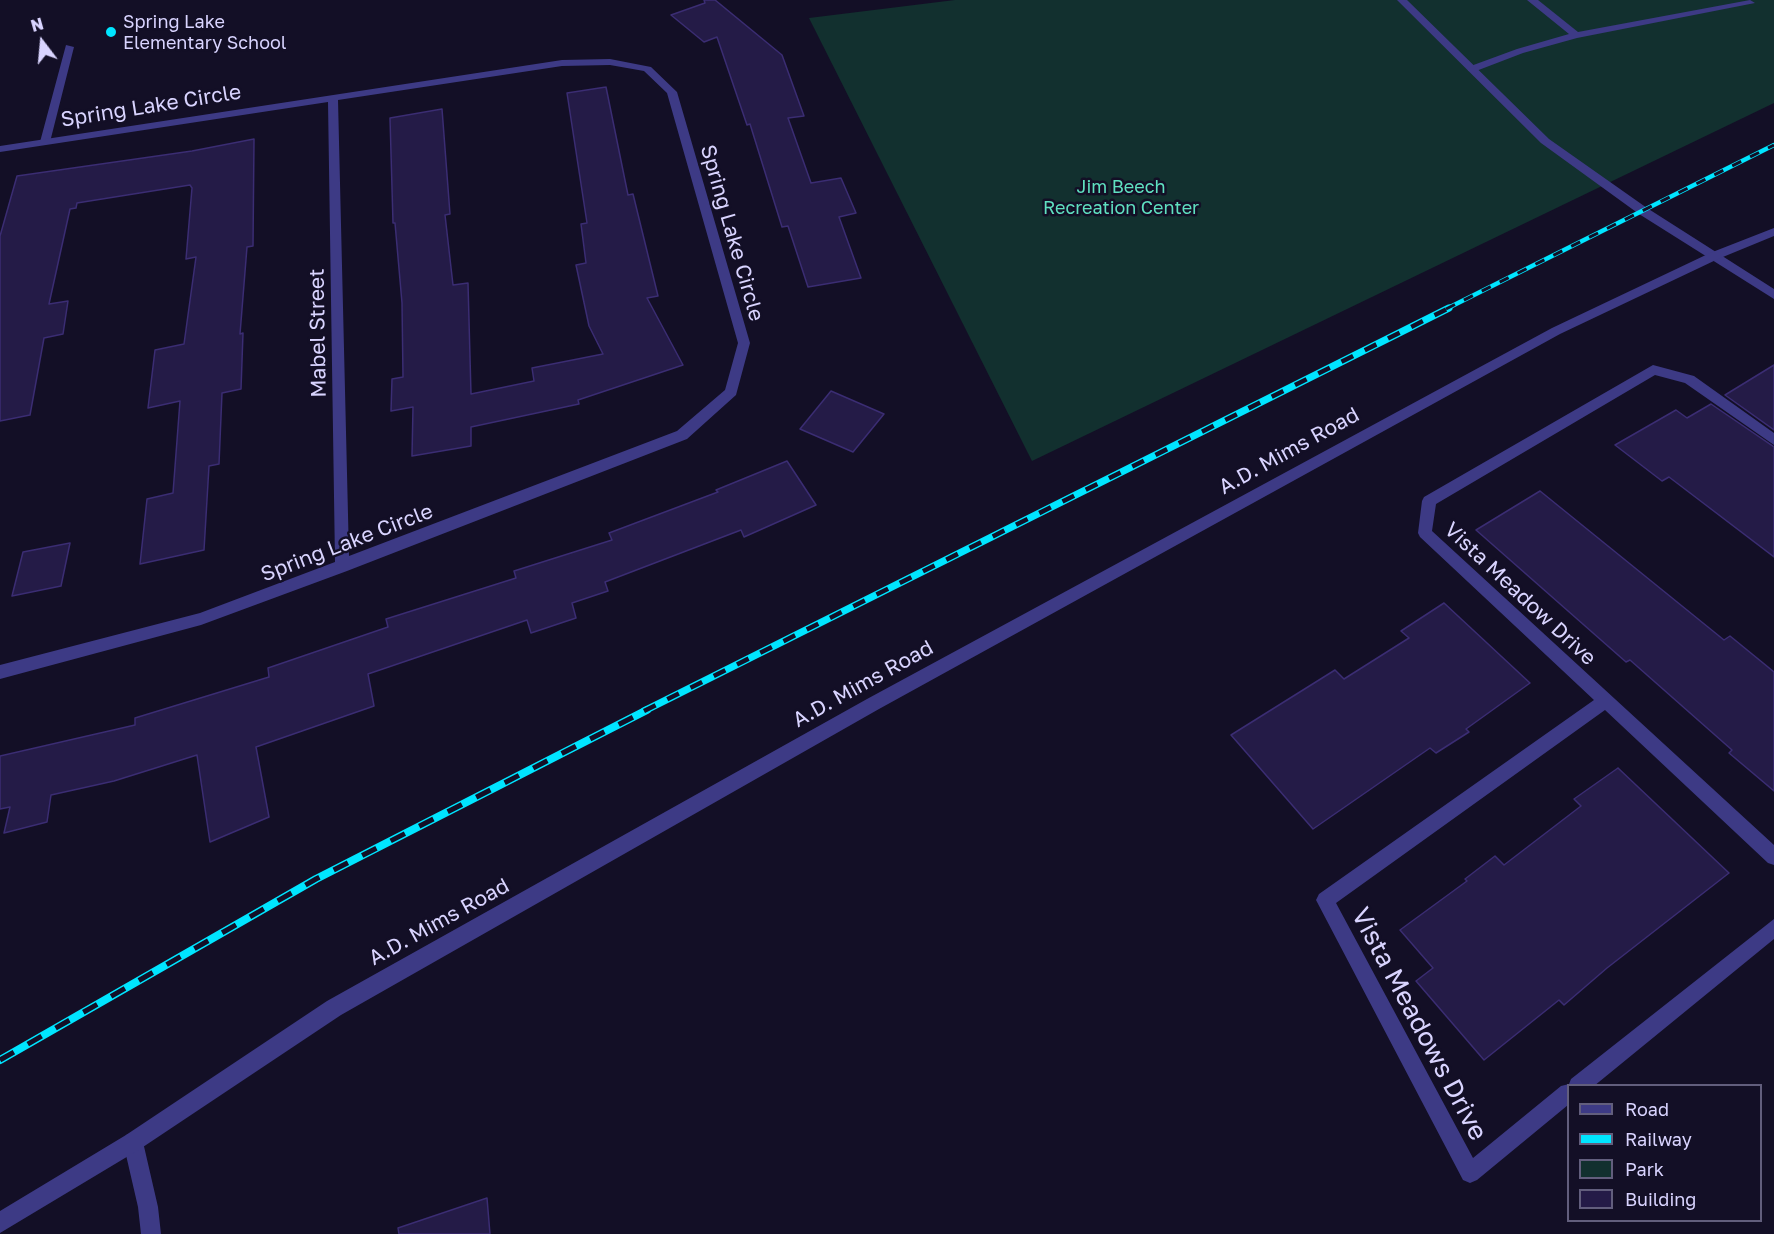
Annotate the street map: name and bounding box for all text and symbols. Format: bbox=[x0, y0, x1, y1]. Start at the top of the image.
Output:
place label: Spring Lake Elementary School bbox=[123, 11, 287, 54]
north arrow bbox=[12, 12, 72, 72]
text: N bbox=[28, 13, 46, 36]
marker: Spring Lake Elementary School bbox=[104, 25, 118, 39]
street label: Spring Lake Circle bbox=[59, 79, 243, 133]
street label: Spring Lake Circle bbox=[695, 142, 769, 324]
park label: Jim Beech Recreation Center bbox=[1043, 176, 1199, 219]
street label: Mabel Street bbox=[304, 268, 332, 398]
street label: A.D. Mims Road bbox=[1214, 402, 1364, 500]
street label: Spring Lake Circle bbox=[257, 499, 437, 587]
street label: Vista Meadow Drive bbox=[1439, 517, 1601, 671]
street label: A.D. Mims Road bbox=[788, 635, 938, 733]
street label: A.D. Mims Road bbox=[364, 873, 514, 971]
street label: Vista Meadows Drive bbox=[1344, 902, 1494, 1146]
legend bbox=[1567, 1084, 1762, 1222]
text: Road bbox=[1625, 1098, 1669, 1120]
text: Railway bbox=[1625, 1128, 1692, 1150]
text: Park bbox=[1625, 1158, 1664, 1180]
text: Building bbox=[1625, 1188, 1696, 1210]

